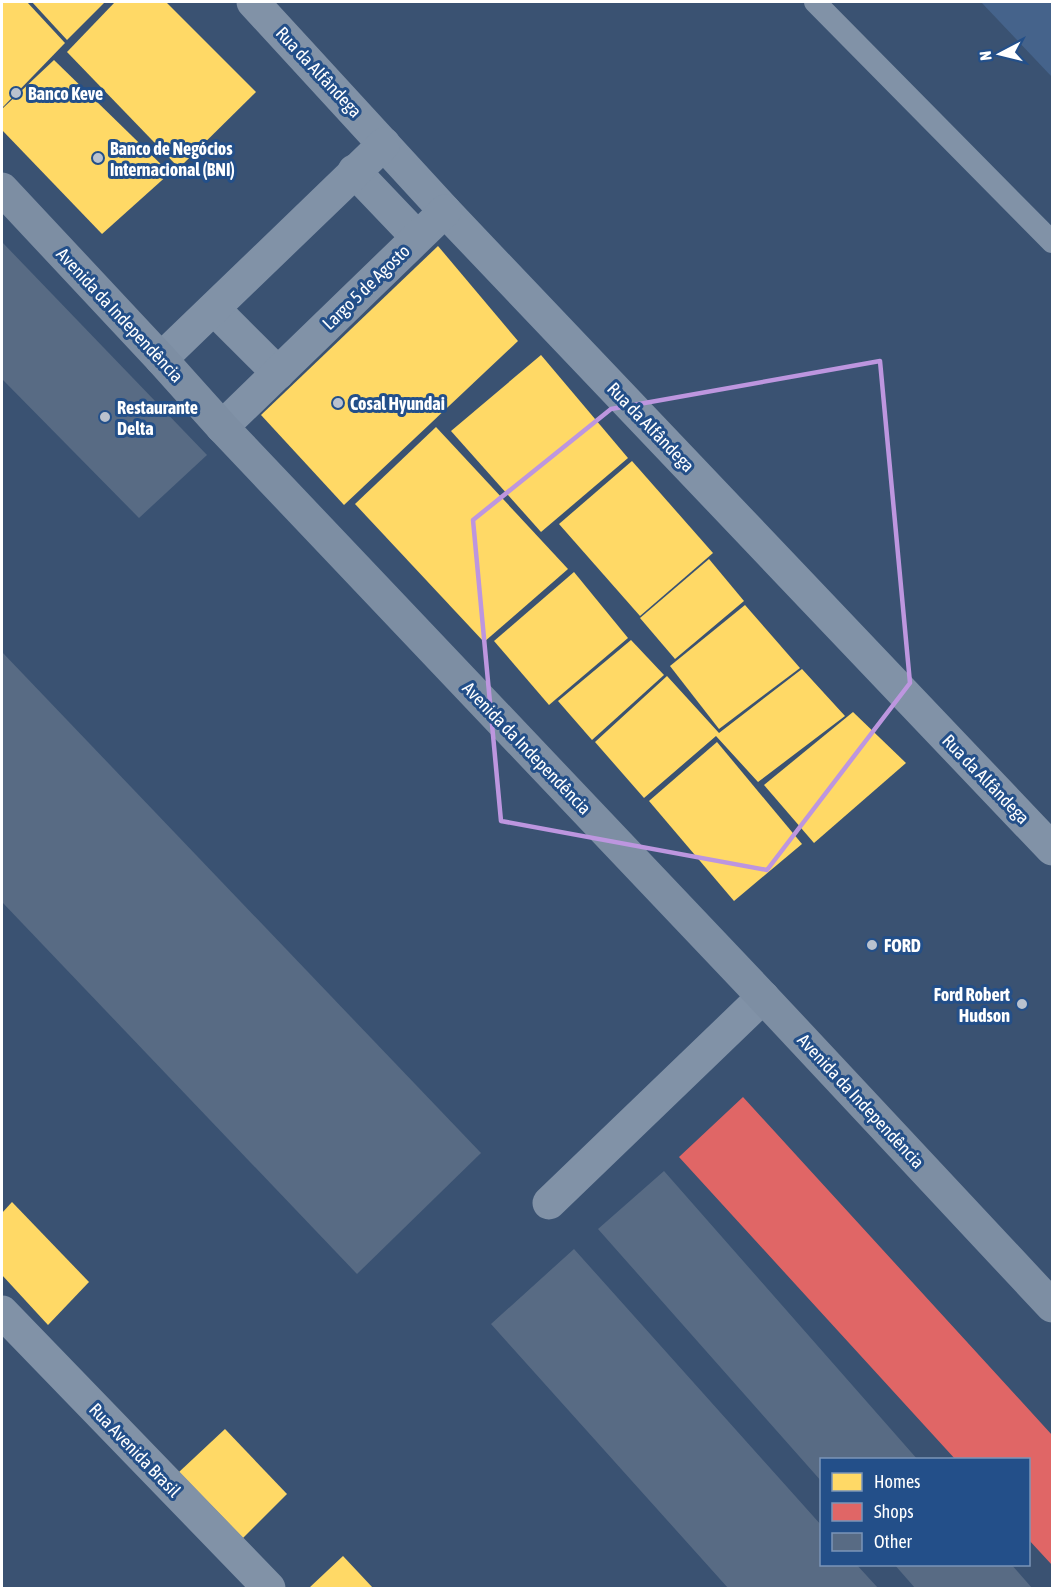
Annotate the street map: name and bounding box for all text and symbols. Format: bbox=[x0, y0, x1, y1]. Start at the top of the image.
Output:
street label: Rua da Alfândega bbox=[272, 22, 366, 122]
north arrow bbox=[970, 24, 1030, 84]
text: N bbox=[976, 50, 995, 62]
place label: Banco Keve bbox=[28, 83, 103, 104]
marker: Banco Keve bbox=[9, 86, 23, 100]
place label: Banco de Negócios Internacional (BNI) bbox=[110, 138, 235, 180]
marker: Banco de Negócios Internacional (BNI) bbox=[91, 151, 105, 165]
street label: Largo 5 de Agosto bbox=[318, 240, 414, 334]
street label: Avenida da Independência bbox=[52, 244, 188, 386]
street label: Rua da Alfândega bbox=[603, 378, 699, 476]
place label: Cosal Hyundai bbox=[350, 393, 445, 414]
marker: Cosal Hyundai bbox=[331, 396, 345, 410]
place label: Restaurante Delta bbox=[117, 397, 198, 439]
marker: Restaurante Delta bbox=[98, 410, 112, 424]
street label: Avenida da Independência bbox=[458, 677, 596, 819]
street label: Rua da Alfândega bbox=[938, 730, 1034, 828]
place label: FORD bbox=[884, 935, 921, 956]
marker: FORD bbox=[865, 938, 879, 952]
place label: Ford Robert Hudson bbox=[934, 984, 1011, 1026]
marker: Ford Robert Hudson bbox=[1015, 997, 1029, 1011]
street label: Avenida da Independência bbox=[793, 1030, 929, 1172]
street label: Rua Avenida Brasil bbox=[85, 1399, 185, 1501]
legend bbox=[820, 1458, 1030, 1566]
text: Homes bbox=[874, 1471, 920, 1492]
text: Shops bbox=[874, 1501, 914, 1522]
text: Other bbox=[874, 1531, 913, 1552]

